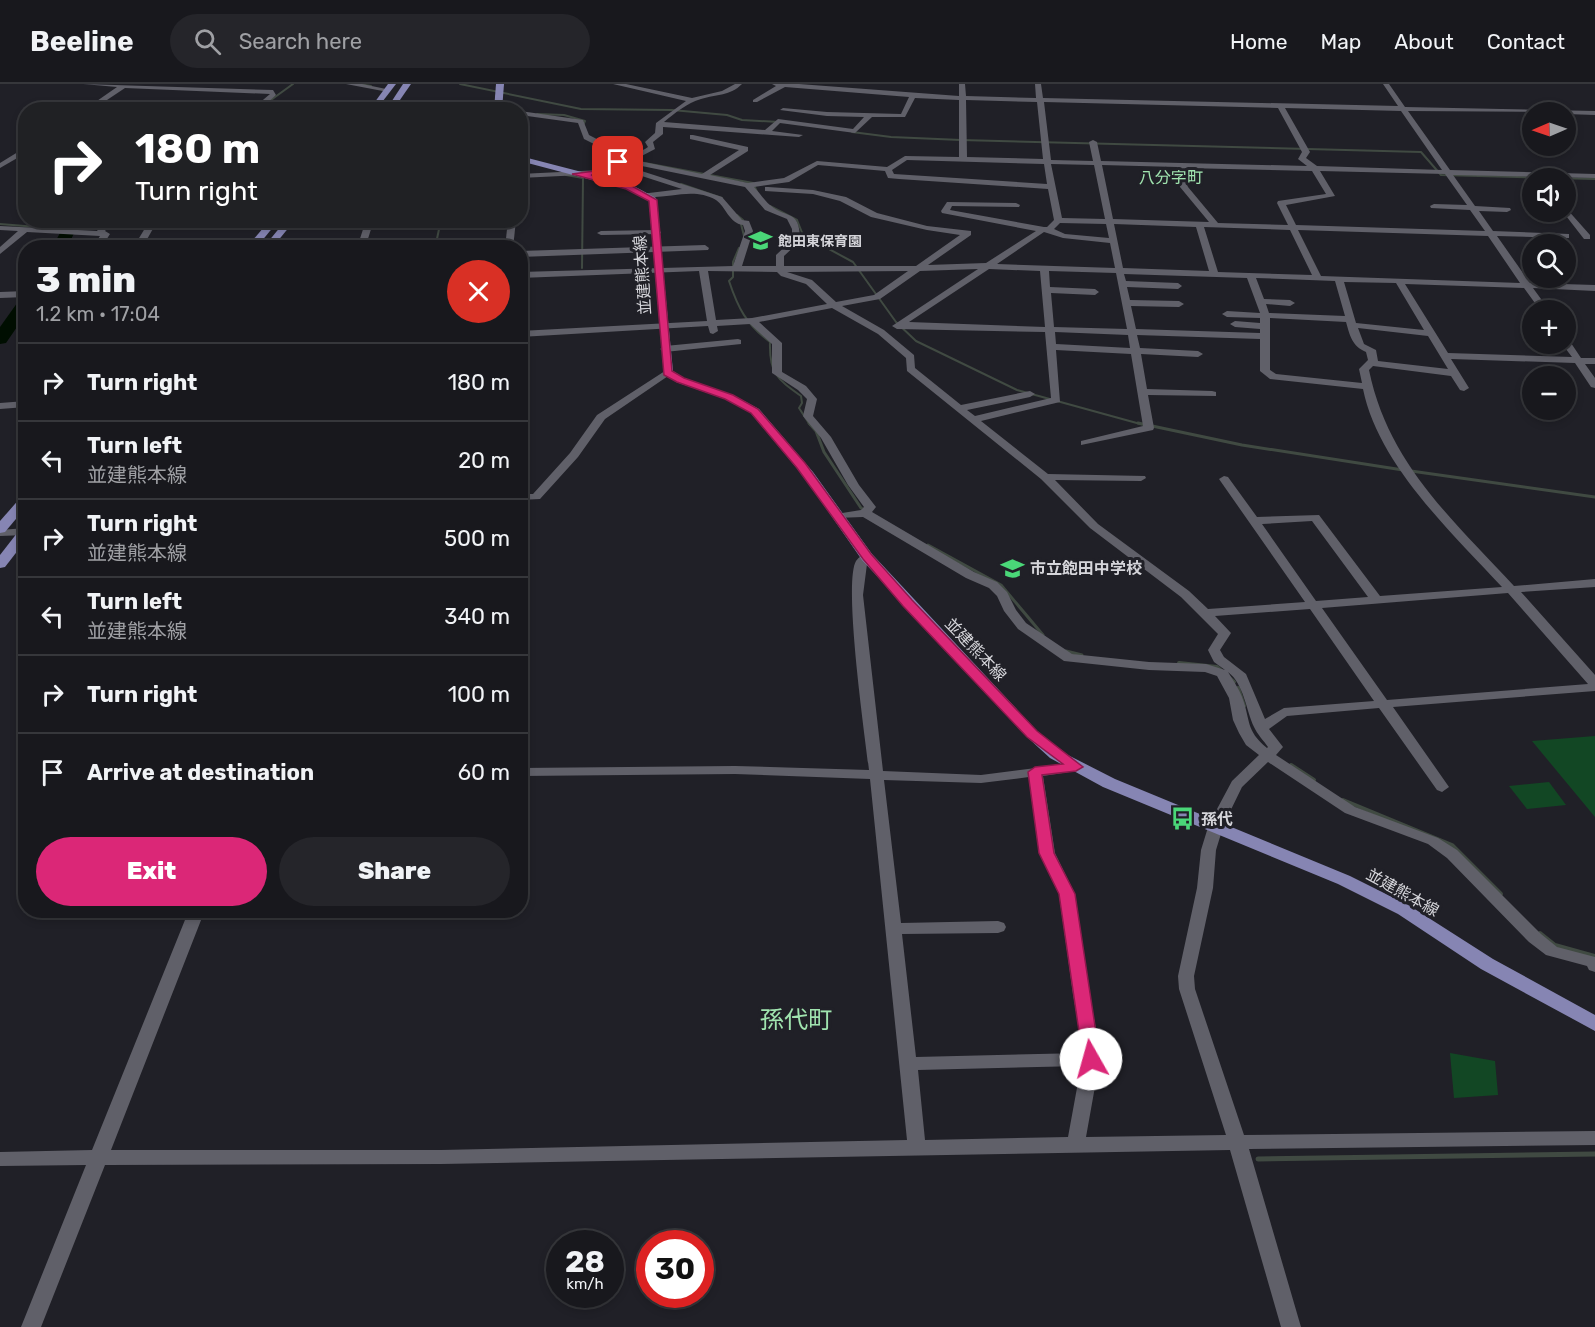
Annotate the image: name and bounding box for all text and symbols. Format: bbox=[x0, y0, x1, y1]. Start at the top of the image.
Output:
search box bbox=[170, 14, 590, 68]
text: Beeline bbox=[30, 25, 134, 58]
icon: search bbox=[191, 25, 224, 58]
text: Search here bbox=[239, 28, 362, 55]
text: Home bbox=[1230, 29, 1287, 54]
text: Map bbox=[1320, 29, 1361, 54]
text: About bbox=[1394, 29, 1454, 54]
text: Contact bbox=[1487, 29, 1565, 54]
north arrow bbox=[1522, 102, 1576, 156]
map controls bbox=[1522, 102, 1576, 420]
text: 180 m bbox=[135, 124, 260, 174]
icon: right bbox=[36, 126, 114, 204]
pin bbox=[592, 136, 643, 187]
icon: arrive bbox=[601, 145, 634, 178]
district label: 八分字町 bbox=[1139, 168, 1203, 187]
button: sound bbox=[1522, 168, 1576, 222]
text: Turn right bbox=[135, 175, 258, 207]
school or university icon: 飽田東保育園 bbox=[747, 228, 773, 254]
place label: 飽田東保育園 bbox=[778, 233, 862, 250]
street label: 並建熊本線 bbox=[630, 234, 655, 316]
button: search bbox=[1522, 234, 1576, 288]
text: 3 min bbox=[36, 258, 136, 301]
button: close bbox=[447, 260, 510, 323]
button: + bbox=[1522, 300, 1576, 354]
text: 1.2 km · 17:04 bbox=[36, 302, 160, 326]
icon: right bbox=[36, 366, 69, 399]
button: − bbox=[1522, 366, 1576, 420]
text: Turn right bbox=[87, 369, 197, 396]
text: 180 m bbox=[448, 369, 510, 396]
text: Turn left bbox=[87, 432, 182, 459]
icon: left bbox=[36, 444, 69, 477]
text: 20 m bbox=[458, 447, 510, 474]
text: 並建熊本線 bbox=[87, 463, 187, 487]
text: Turn right bbox=[87, 510, 197, 537]
icon: right bbox=[36, 522, 69, 555]
text: 500 m bbox=[444, 525, 510, 552]
text: 並建熊本線 bbox=[87, 541, 187, 565]
school or university icon: 市立飽田中学校 bbox=[999, 555, 1025, 581]
place label: 市立飽田中学校 bbox=[1030, 559, 1142, 578]
text: Turn left bbox=[87, 588, 182, 615]
icon: left bbox=[36, 600, 69, 633]
text: 340 m bbox=[444, 603, 510, 630]
street label: 並建熊本線 bbox=[941, 614, 1010, 685]
text: 並建熊本線 bbox=[87, 619, 187, 643]
icon: right bbox=[36, 678, 69, 711]
text: Turn right bbox=[87, 681, 197, 708]
text: 100 m bbox=[448, 681, 510, 708]
icon: arrive bbox=[36, 756, 69, 789]
text: Arrive at destination bbox=[87, 759, 314, 786]
text: 60 m bbox=[458, 759, 510, 786]
bus stop icon: 孫代 bbox=[1170, 806, 1196, 832]
place label: 孫代 bbox=[1201, 810, 1233, 829]
button: Exit bbox=[36, 837, 267, 906]
button: Share bbox=[279, 837, 510, 906]
street label: 並建熊本線 bbox=[1363, 865, 1442, 920]
district label: 孫代町 bbox=[760, 1006, 832, 1034]
position arrow bbox=[1059, 1027, 1123, 1091]
speed limit sign: 30 bbox=[636, 1230, 714, 1308]
text: 28 bbox=[565, 1244, 605, 1280]
text: km/h bbox=[566, 1275, 604, 1293]

